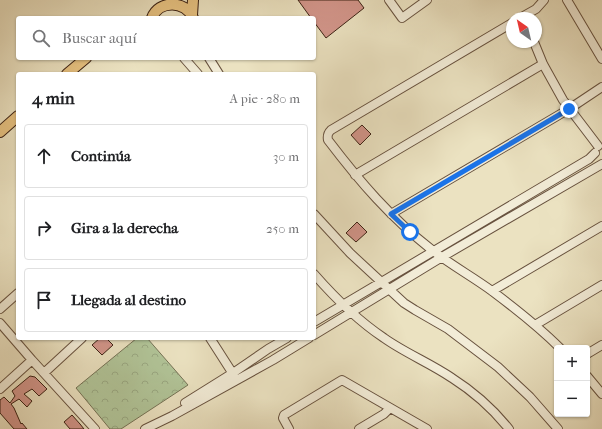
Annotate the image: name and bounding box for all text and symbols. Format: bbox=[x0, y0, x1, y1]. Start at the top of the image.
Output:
north arrow bbox=[506, 12, 542, 48]
search box bbox=[16, 16, 316, 60]
icon: search bbox=[30, 27, 52, 49]
text: Buscar aquí bbox=[62, 29, 137, 47]
text: 4 min bbox=[32, 88, 75, 108]
text: A pie · 280 m bbox=[229, 91, 300, 106]
route end bbox=[560, 100, 578, 118]
icon: ahead bbox=[33, 145, 55, 167]
text: Continúa bbox=[71, 147, 131, 165]
text: 30 m bbox=[273, 149, 299, 164]
icon: right bbox=[33, 217, 55, 239]
text: Gira a la derecha bbox=[71, 219, 178, 237]
text: 250 m bbox=[266, 221, 299, 236]
route start bbox=[401, 223, 419, 241]
icon: arrive bbox=[33, 289, 55, 311]
text: Llegada al destino bbox=[71, 291, 186, 309]
map controls bbox=[554, 345, 590, 417]
button: + bbox=[554, 345, 590, 381]
button: − bbox=[554, 381, 590, 417]

